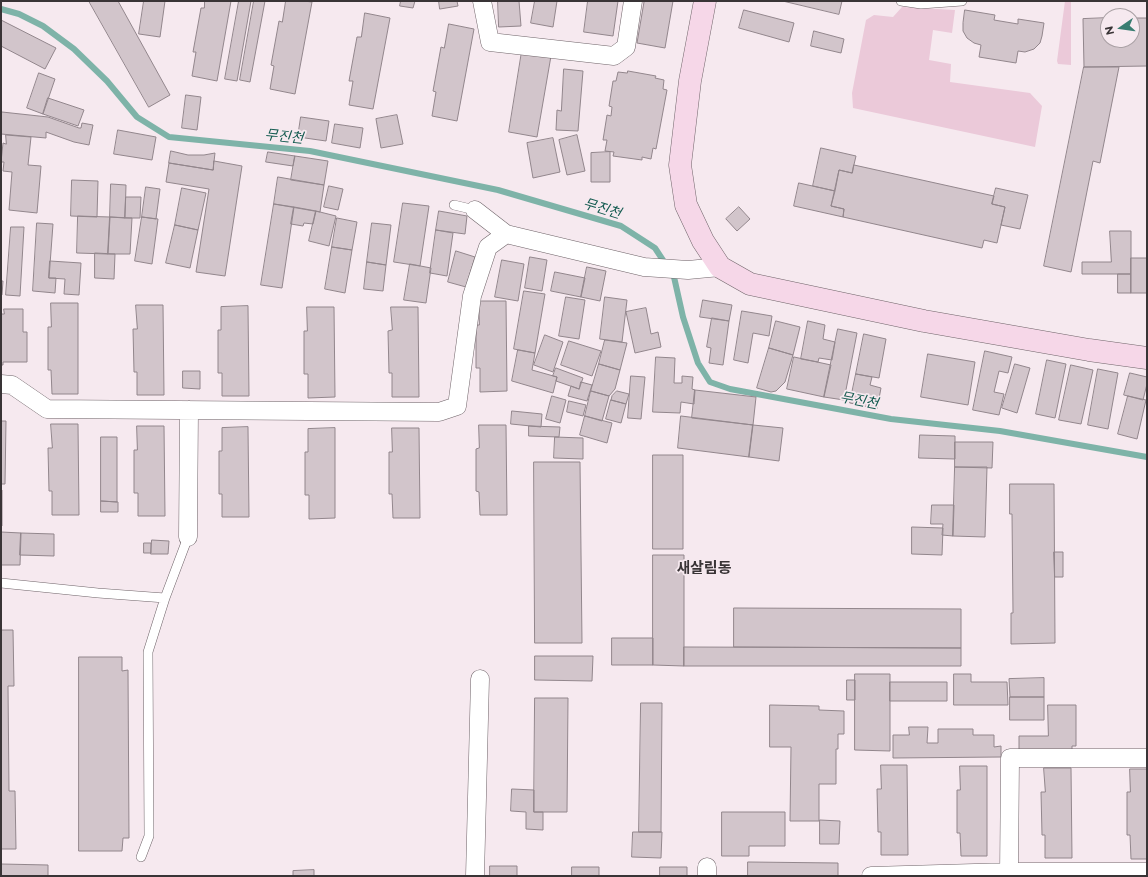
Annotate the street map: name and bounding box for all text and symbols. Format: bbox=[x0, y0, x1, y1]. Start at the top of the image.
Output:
north arrow bbox=[1100, 8, 1140, 48]
text: N bbox=[1101, 25, 1117, 36]
water label: 무진천 bbox=[264, 127, 304, 147]
water label: 무진천 bbox=[581, 195, 623, 223]
water label: 무진천 bbox=[838, 389, 880, 413]
district label: 새살림동 bbox=[676, 560, 732, 578]

